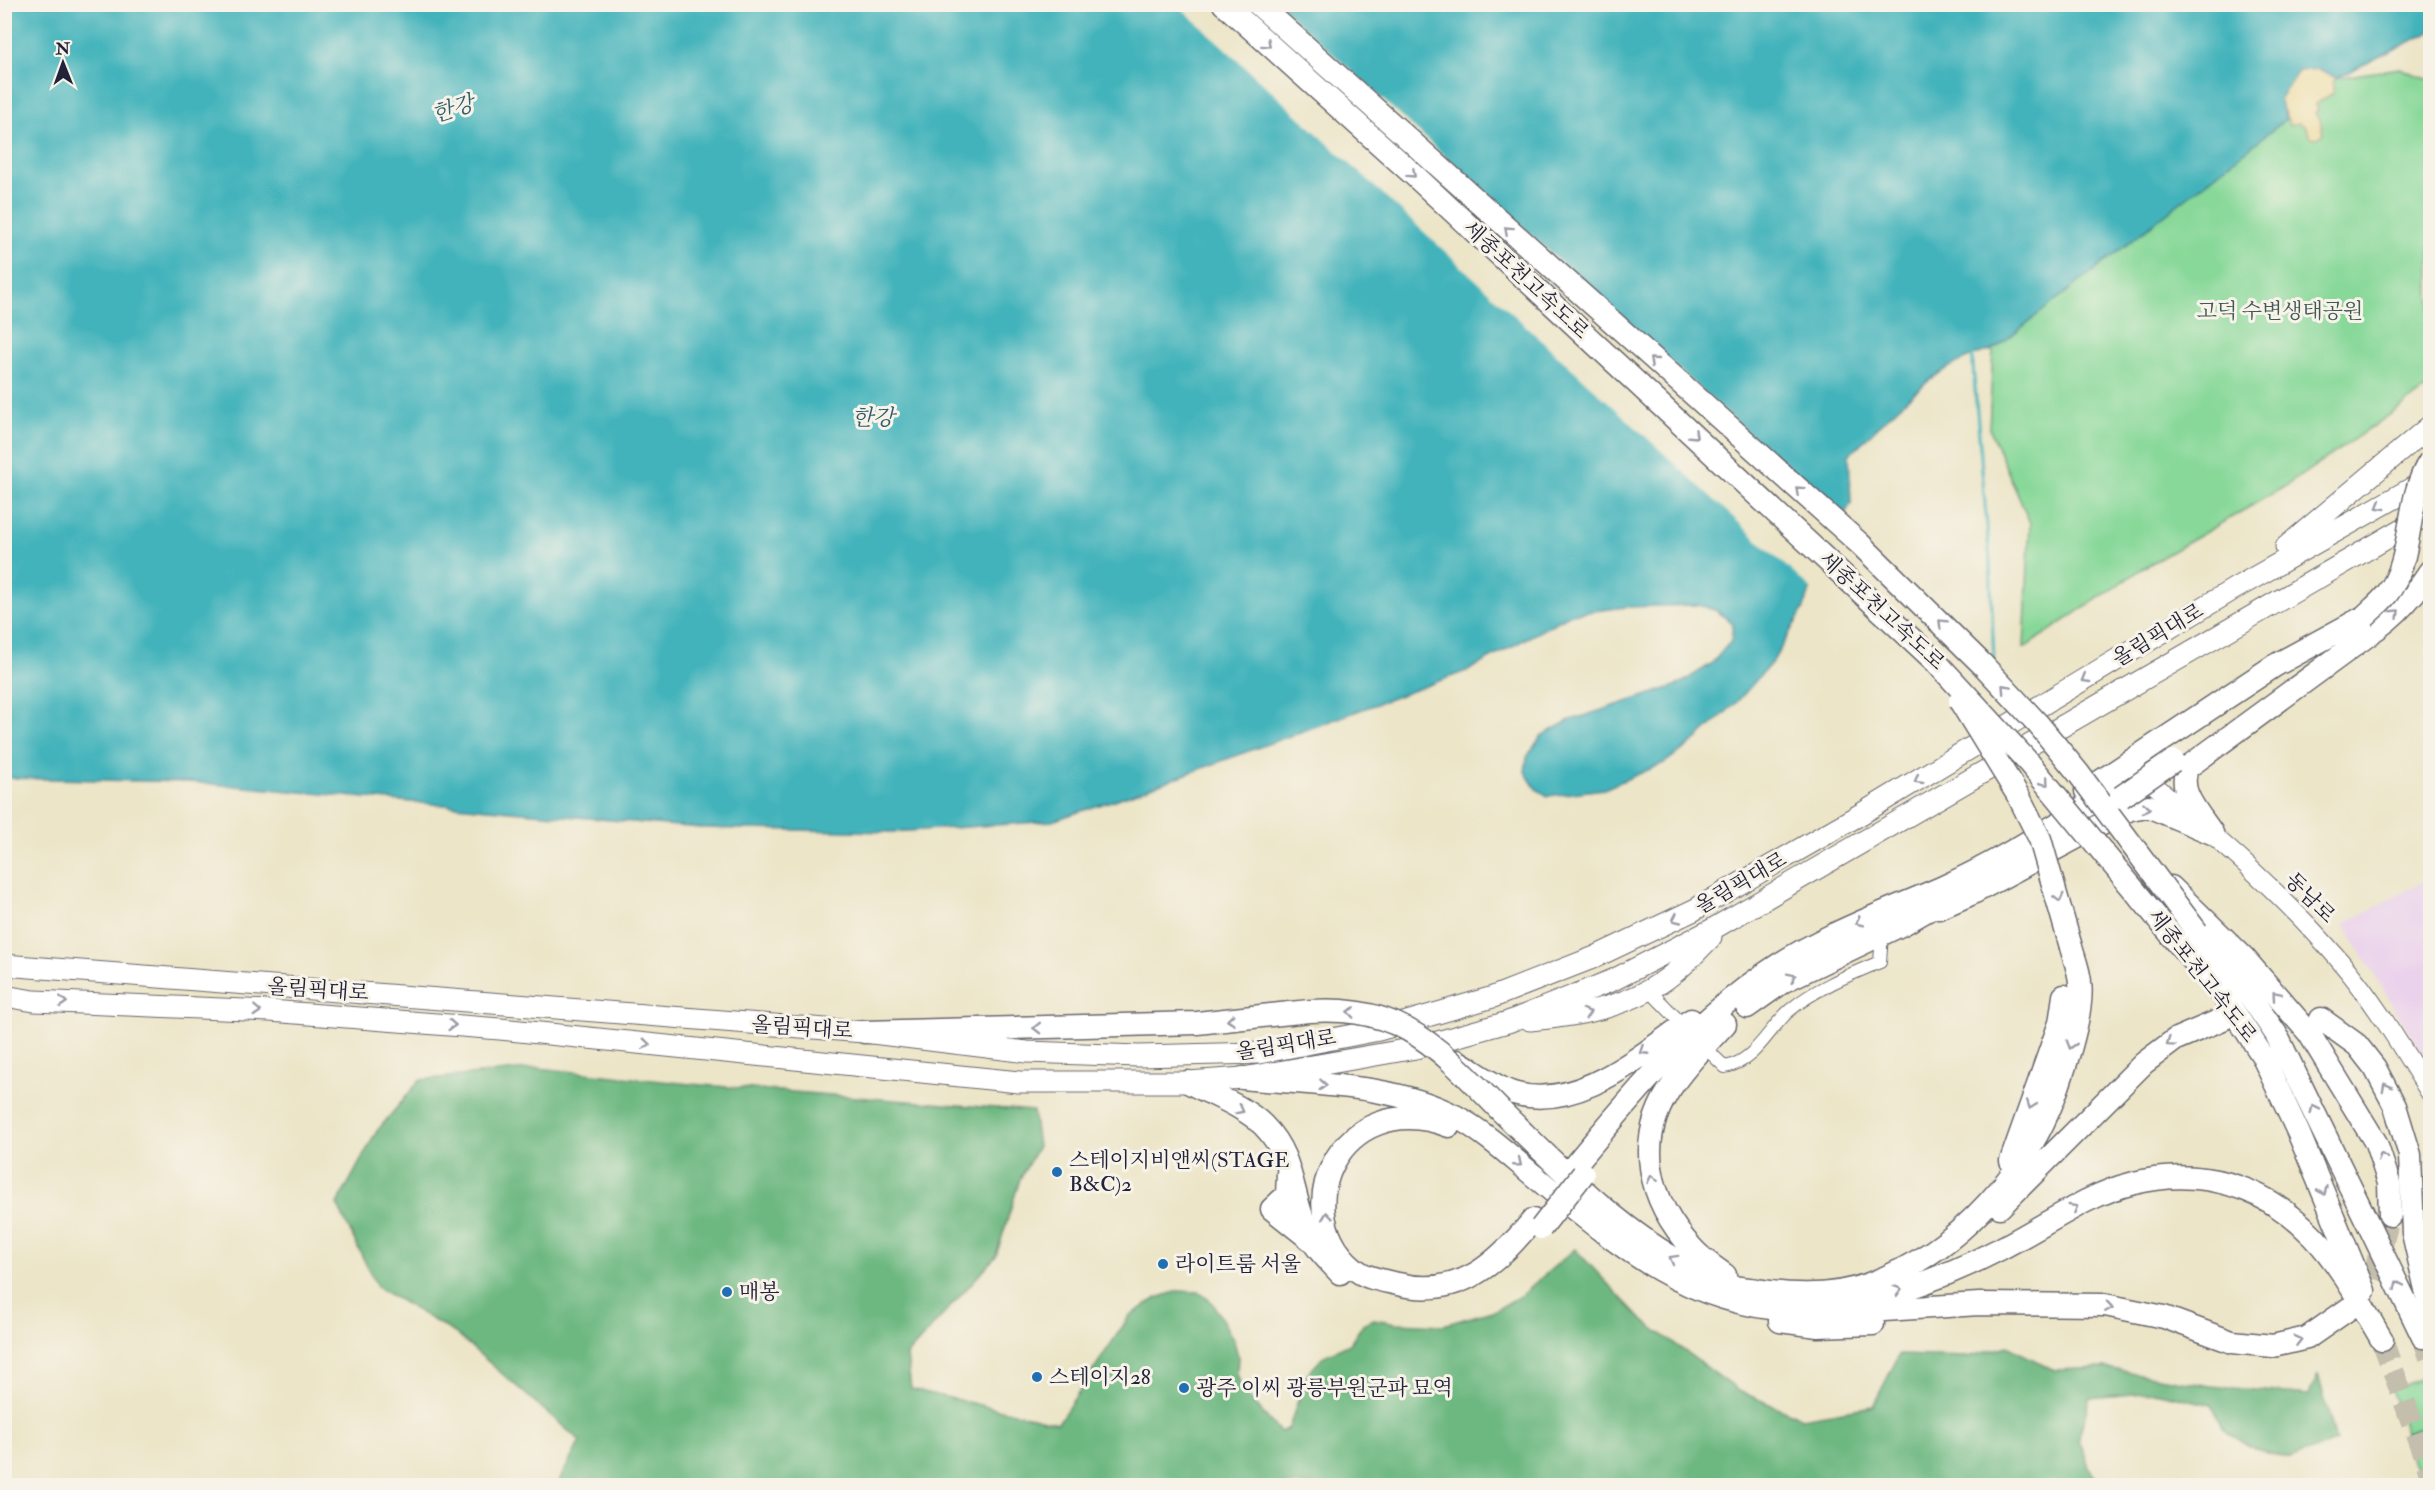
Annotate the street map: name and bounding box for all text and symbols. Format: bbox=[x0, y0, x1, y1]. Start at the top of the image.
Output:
north arrow bbox=[33, 33, 93, 93]
one-way arrow bbox=[1261, 37, 1271, 48]
text: N bbox=[54, 39, 71, 59]
water label: 한강 bbox=[428, 88, 481, 129]
one-way arrow bbox=[1406, 167, 1416, 178]
street label: 세종포천고속도로 bbox=[1457, 215, 1595, 345]
one-way arrow bbox=[1505, 227, 1516, 238]
park label: 고덕 수변생태공원 bbox=[2197, 298, 2363, 325]
one-way arrow bbox=[1649, 357, 1660, 368]
water label: 한강 bbox=[852, 404, 898, 432]
one-way arrow bbox=[1686, 428, 1697, 439]
one-way arrow bbox=[1795, 486, 1806, 497]
one-way arrow bbox=[2376, 499, 2386, 510]
street label: 세종포천고속도로 bbox=[1813, 546, 1951, 676]
street label: 올림픽대로 bbox=[2108, 597, 2208, 673]
one-way arrow bbox=[2389, 609, 2400, 620]
one-way arrow bbox=[1938, 620, 1949, 630]
one-way arrow bbox=[2081, 672, 2091, 684]
one-way arrow bbox=[2001, 684, 2012, 695]
one-way arrow bbox=[1914, 772, 1924, 784]
one-way arrow bbox=[2038, 775, 2049, 786]
one-way arrow bbox=[2142, 802, 2151, 815]
street label: 올림픽대로 bbox=[1690, 846, 1792, 920]
street label: 동남로 bbox=[2279, 867, 2341, 929]
one-way arrow bbox=[2051, 893, 2064, 903]
street label: 세종포천고속도로 bbox=[2141, 904, 2263, 1048]
one-way arrow bbox=[1671, 912, 1682, 924]
one-way arrow bbox=[1854, 915, 1865, 927]
street label: 올림픽대로 bbox=[266, 973, 370, 1007]
one-way arrow bbox=[1785, 973, 1796, 984]
one-way arrow bbox=[2272, 991, 2283, 1002]
one-way arrow bbox=[58, 995, 67, 1008]
one-way arrow bbox=[253, 1004, 262, 1017]
one-way arrow bbox=[1347, 1006, 1356, 1018]
one-way arrow bbox=[1581, 1008, 1592, 1020]
street label: 올림픽대로 bbox=[750, 1011, 854, 1045]
one-way arrow bbox=[1227, 1013, 1236, 1026]
one-way arrow bbox=[447, 1018, 456, 1031]
one-way arrow bbox=[1032, 1022, 1041, 1035]
street label: 올림픽대로 bbox=[1234, 1024, 1338, 1066]
one-way arrow bbox=[2166, 1036, 2177, 1047]
one-way arrow bbox=[641, 1037, 651, 1050]
one-way arrow bbox=[2066, 1039, 2078, 1050]
one-way arrow bbox=[1640, 1044, 1650, 1056]
one-way arrow bbox=[1318, 1079, 1327, 1092]
one-way arrow bbox=[2382, 1083, 2393, 1094]
one-way arrow bbox=[2026, 1099, 2039, 1110]
one-way arrow bbox=[1233, 1102, 1244, 1114]
one-way arrow bbox=[2309, 1104, 2321, 1115]
place label: 스테이지비앤씨(STAGE B&C)2 bbox=[1069, 1147, 1289, 1198]
one-way arrow bbox=[2376, 1153, 2389, 1163]
one-way arrow bbox=[1512, 1155, 1523, 1166]
marker: 스테이지비앤씨(STAGE B&C)2 bbox=[1050, 1165, 1064, 1179]
one-way arrow bbox=[1646, 1174, 1659, 1184]
one-way arrow bbox=[2316, 1185, 2328, 1196]
one-way arrow bbox=[2068, 1204, 2078, 1215]
one-way arrow bbox=[1321, 1211, 1333, 1220]
place label: 라이트룸 서울 bbox=[1175, 1251, 1301, 1278]
one-way arrow bbox=[1668, 1254, 1679, 1266]
marker: 라이트룸 서울 bbox=[1156, 1257, 1170, 1271]
place label: 매봉 bbox=[739, 1279, 780, 1306]
one-way arrow bbox=[2394, 1280, 2406, 1291]
marker: 매봉 bbox=[720, 1285, 734, 1299]
one-way arrow bbox=[1892, 1285, 1903, 1298]
one-way arrow bbox=[2104, 1300, 2114, 1312]
one-way arrow bbox=[2292, 1335, 2302, 1348]
place label: 스테이지28 bbox=[1049, 1364, 1151, 1391]
marker: 스테이지28 bbox=[1030, 1370, 1044, 1384]
place label: 광주 이씨 광릉부원군파 묘역 bbox=[1196, 1375, 1453, 1402]
marker: 광주 이씨 광릉부원군파 묘역 bbox=[1177, 1381, 1191, 1395]

